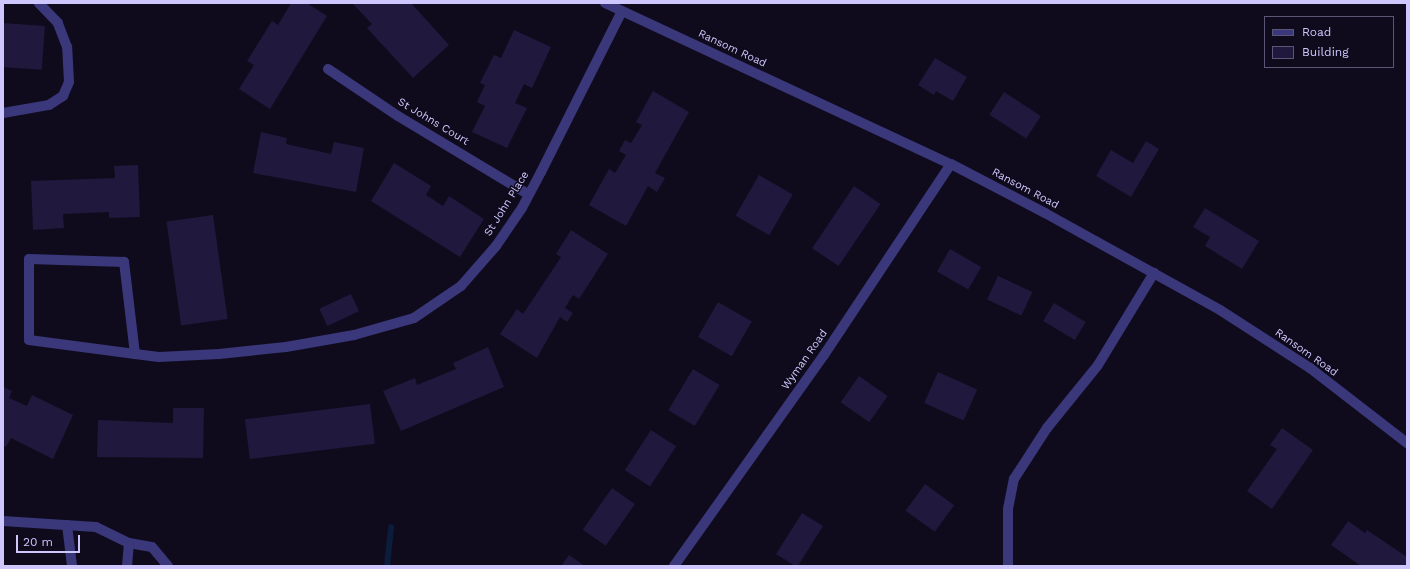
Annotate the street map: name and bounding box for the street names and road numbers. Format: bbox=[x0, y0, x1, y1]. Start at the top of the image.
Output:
street label: Ransom Road bbox=[696, 27, 768, 71]
street label: St Johns Court bbox=[395, 95, 471, 149]
street label: Ransom Road bbox=[989, 166, 1061, 212]
street label: St John Place bbox=[482, 169, 532, 239]
street label: Ransom Road bbox=[1272, 326, 1340, 380]
street label: Wyman Road bbox=[779, 327, 831, 393]

